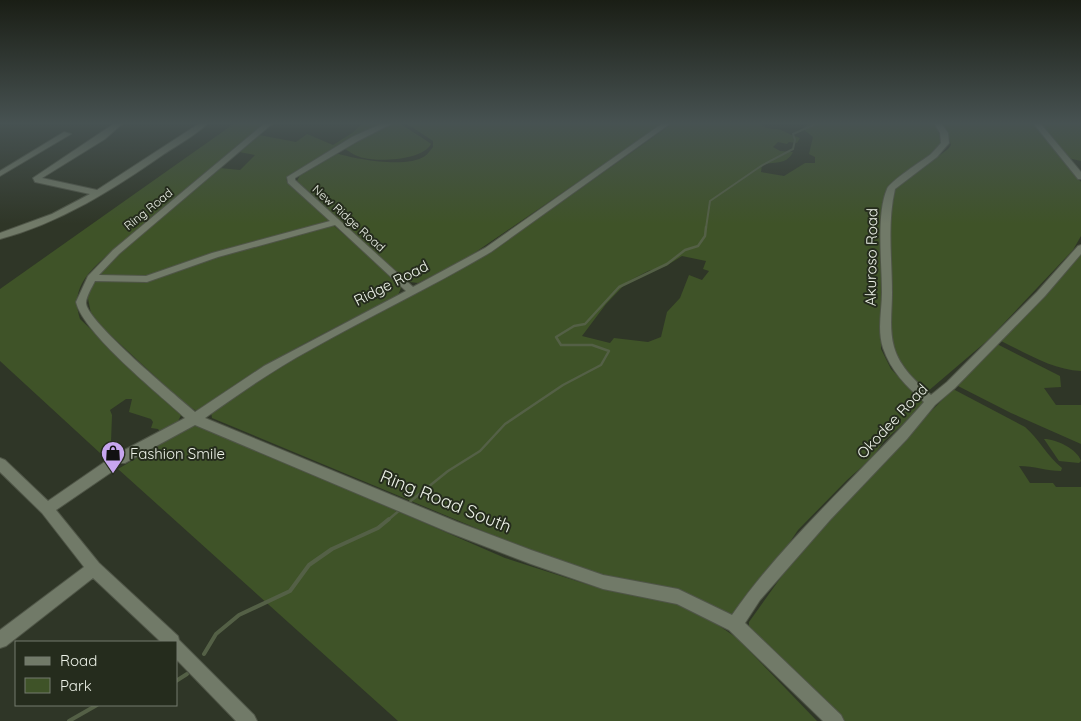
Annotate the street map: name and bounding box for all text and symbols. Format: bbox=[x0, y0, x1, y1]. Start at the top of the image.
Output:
street label: New Ridge Road bbox=[310, 181, 388, 255]
street label: Ring Road bbox=[121, 185, 175, 233]
street label: Akuroso Road bbox=[861, 208, 881, 306]
street label: Ridge Road bbox=[351, 256, 431, 310]
street label: Okodee Road bbox=[852, 380, 932, 462]
shop icon: Fashion Smile bbox=[100, 440, 126, 474]
place label: Fashion Smile bbox=[130, 444, 225, 463]
street label: Ring Road South bbox=[377, 464, 515, 538]
legend bbox=[15, 641, 178, 706]
text: Road bbox=[60, 651, 97, 670]
text: Park bbox=[60, 676, 92, 695]

